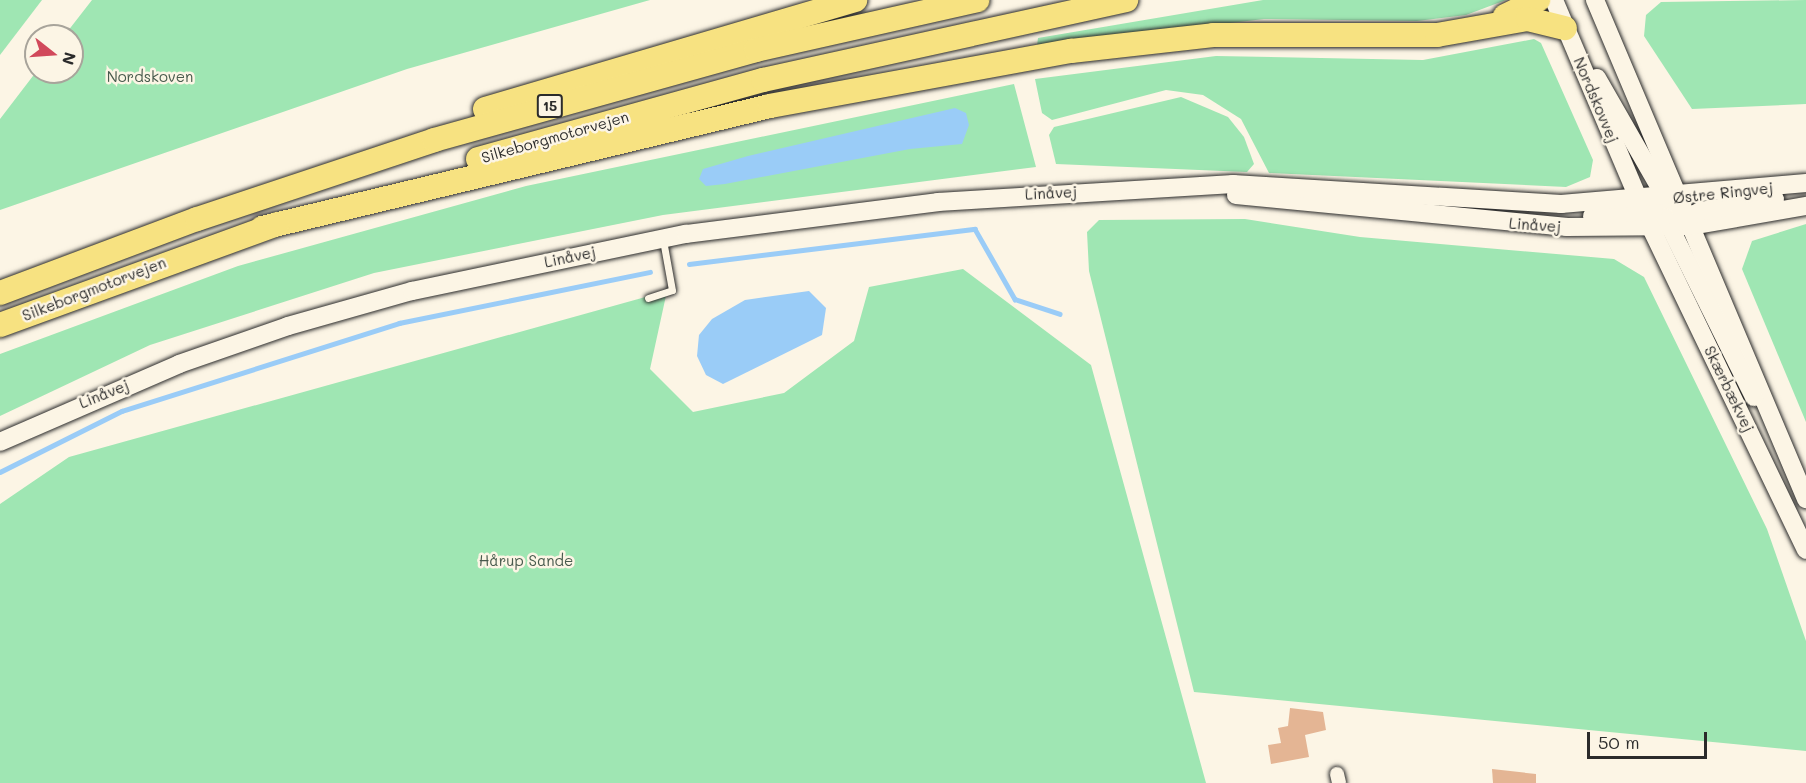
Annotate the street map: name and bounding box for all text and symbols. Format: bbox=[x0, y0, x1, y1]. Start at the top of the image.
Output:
north arrow bbox=[24, 24, 84, 84]
text: N bbox=[58, 50, 82, 68]
street label: Nordskovvej bbox=[1570, 54, 1622, 146]
park label: Nordskoven bbox=[107, 68, 193, 86]
road number: 15 bbox=[536, 95, 564, 117]
street label: Silkeborgmotorvejen bbox=[479, 107, 631, 167]
street label: Østre Ringvej bbox=[1672, 179, 1774, 207]
street label: Linåvej bbox=[1024, 183, 1078, 203]
street label: Linåvej bbox=[1508, 214, 1562, 236]
street label: Linåvej bbox=[543, 243, 597, 271]
street label: Silkeborgmotorvejen bbox=[20, 253, 168, 325]
street label: Skærbækvej bbox=[1700, 343, 1758, 435]
street label: Linåvej bbox=[76, 376, 132, 412]
park label: Hårup Sande bbox=[479, 552, 573, 570]
scale bar bbox=[1590, 720, 1710, 758]
text: 50 m bbox=[1598, 730, 1640, 754]

